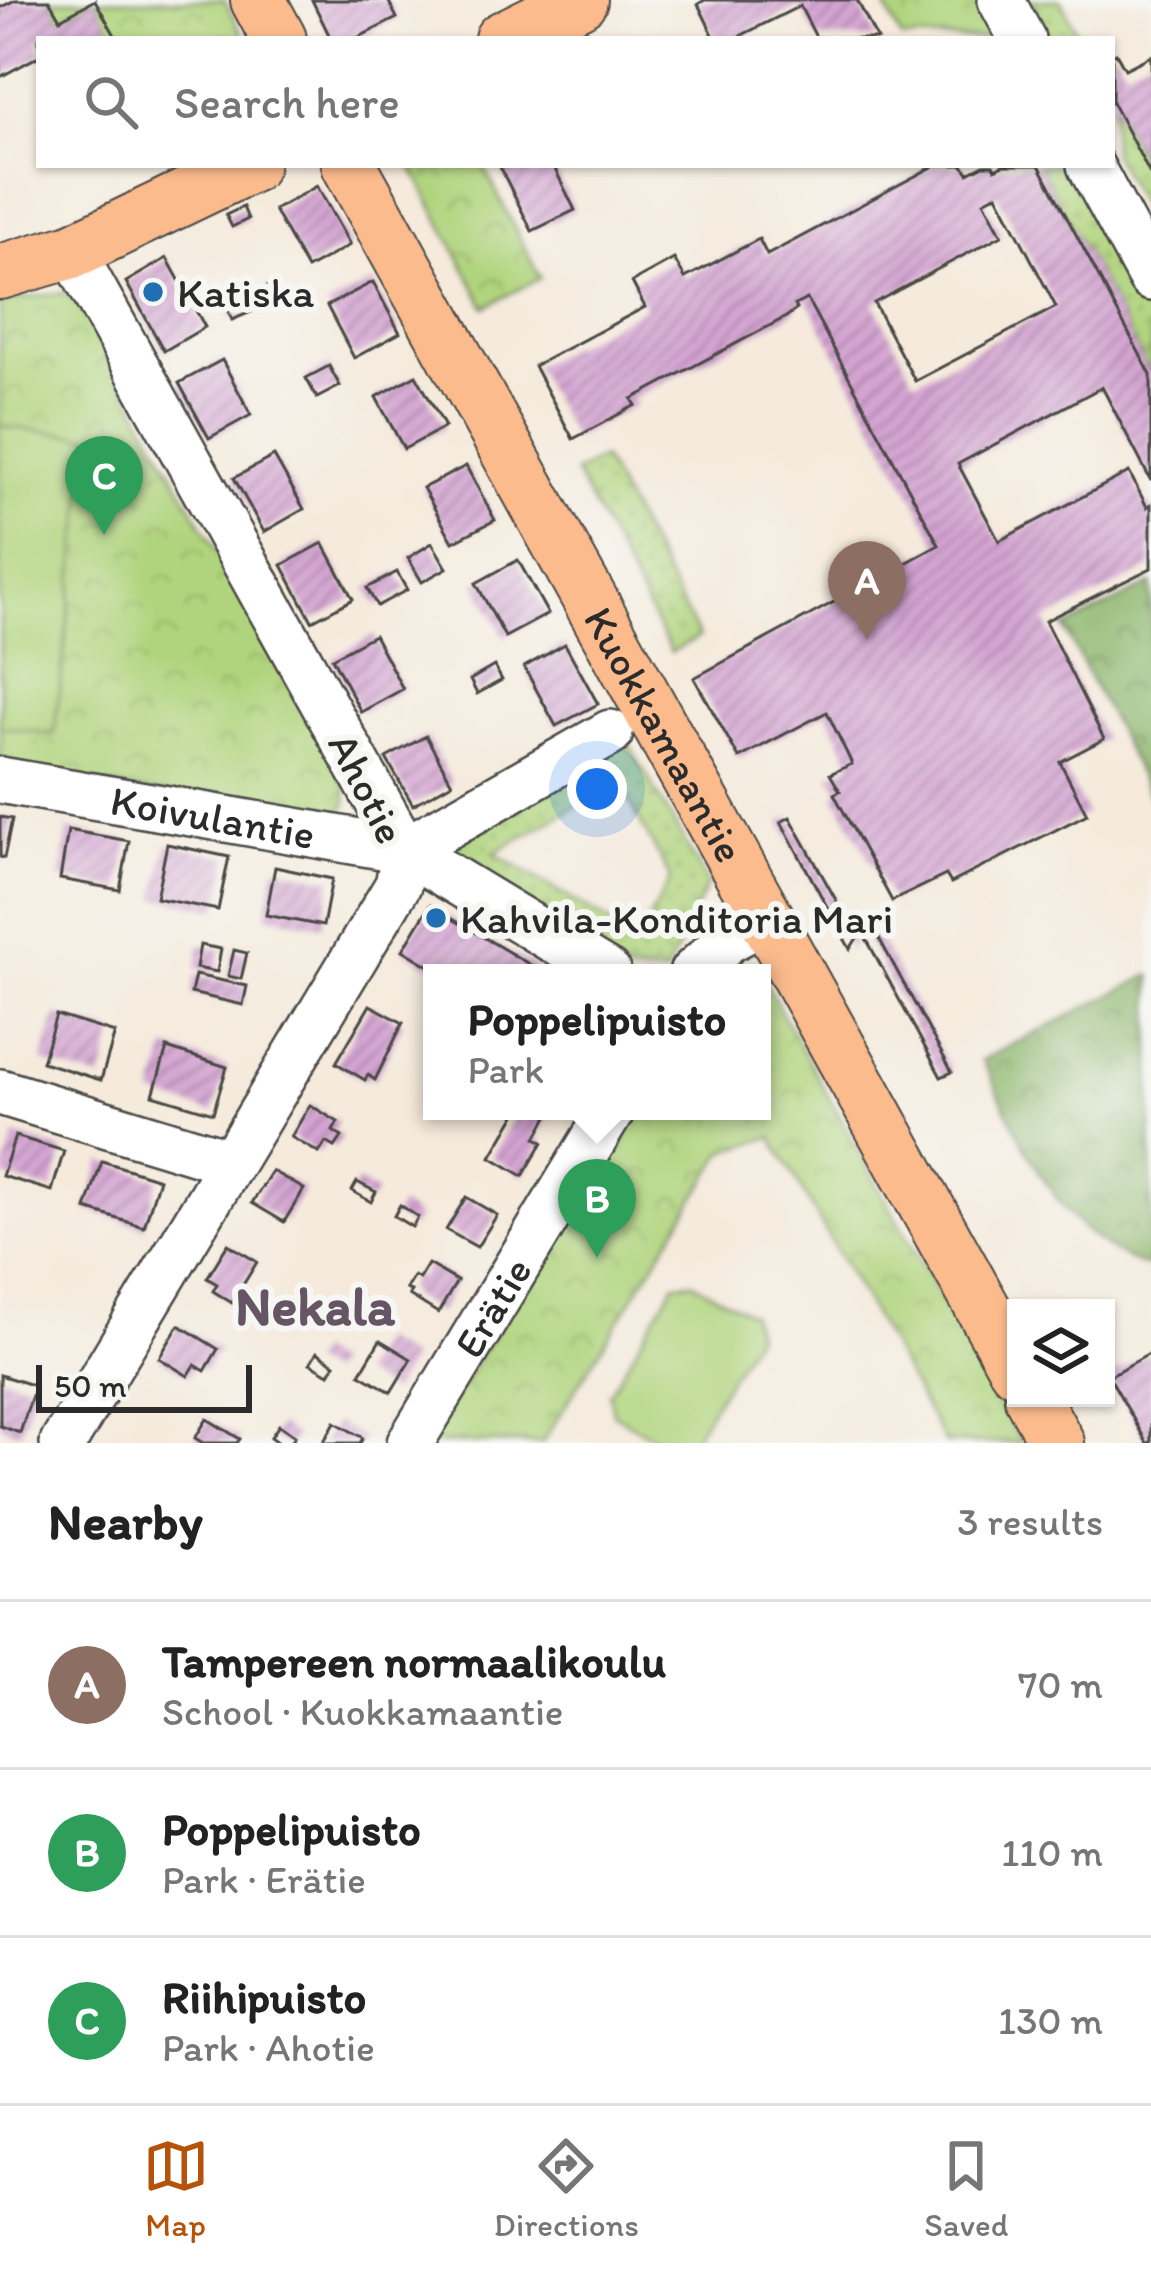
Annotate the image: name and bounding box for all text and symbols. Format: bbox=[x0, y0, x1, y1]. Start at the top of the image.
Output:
search box bbox=[36, 36, 1115, 168]
icon: search bbox=[78, 69, 144, 135]
text: Search here bbox=[174, 75, 400, 129]
place label: Katiska bbox=[177, 267, 314, 318]
marker: Katiska bbox=[140, 279, 166, 305]
pin: C bbox=[65, 436, 143, 535]
pin: A bbox=[828, 541, 906, 640]
street label: Kuokkamaantie bbox=[574, 598, 756, 871]
street label: Ahotie bbox=[318, 724, 416, 852]
your location bbox=[567, 759, 627, 819]
street label: Koivulantie bbox=[107, 774, 319, 859]
place label: Kahvila-Konditoria Mari bbox=[460, 893, 893, 944]
marker: Kahvila-Konditoria Mari bbox=[423, 905, 449, 931]
popup bbox=[423, 964, 771, 1120]
text: Poppelipuisto bbox=[468, 992, 726, 1046]
text: Park bbox=[468, 1046, 544, 1093]
pin: B bbox=[558, 1159, 636, 1258]
street label: Erätie bbox=[443, 1248, 542, 1366]
district label: Nekala bbox=[235, 1274, 396, 1339]
map controls bbox=[1007, 1299, 1115, 1407]
button: layers bbox=[1007, 1299, 1115, 1407]
scale bar bbox=[36, 1359, 252, 1412]
text: 50 m bbox=[54, 1366, 127, 1405]
text: Nearby bbox=[48, 1491, 203, 1552]
text: 3 results bbox=[957, 1498, 1103, 1545]
text: Tampereen normaalikoulu bbox=[162, 1634, 666, 1688]
text: A bbox=[75, 1661, 99, 1708]
text: 70 m bbox=[1018, 1661, 1103, 1708]
text: School · Kuokkamaantie bbox=[162, 1688, 563, 1735]
text: Poppelipuisto bbox=[162, 1802, 421, 1856]
text: B bbox=[74, 1829, 100, 1876]
text: 110 m bbox=[1001, 1829, 1103, 1876]
text: Park · Erätie bbox=[162, 1856, 366, 1903]
text: Riihipuisto bbox=[162, 1970, 366, 2024]
text: C bbox=[74, 1997, 100, 2044]
text: 130 m bbox=[998, 1997, 1103, 2044]
text: Park · Ahotie bbox=[162, 2024, 375, 2071]
tab: Map bbox=[143, 2133, 209, 2244]
tab: Directions bbox=[494, 2133, 639, 2244]
tab: Saved bbox=[924, 2133, 1008, 2244]

